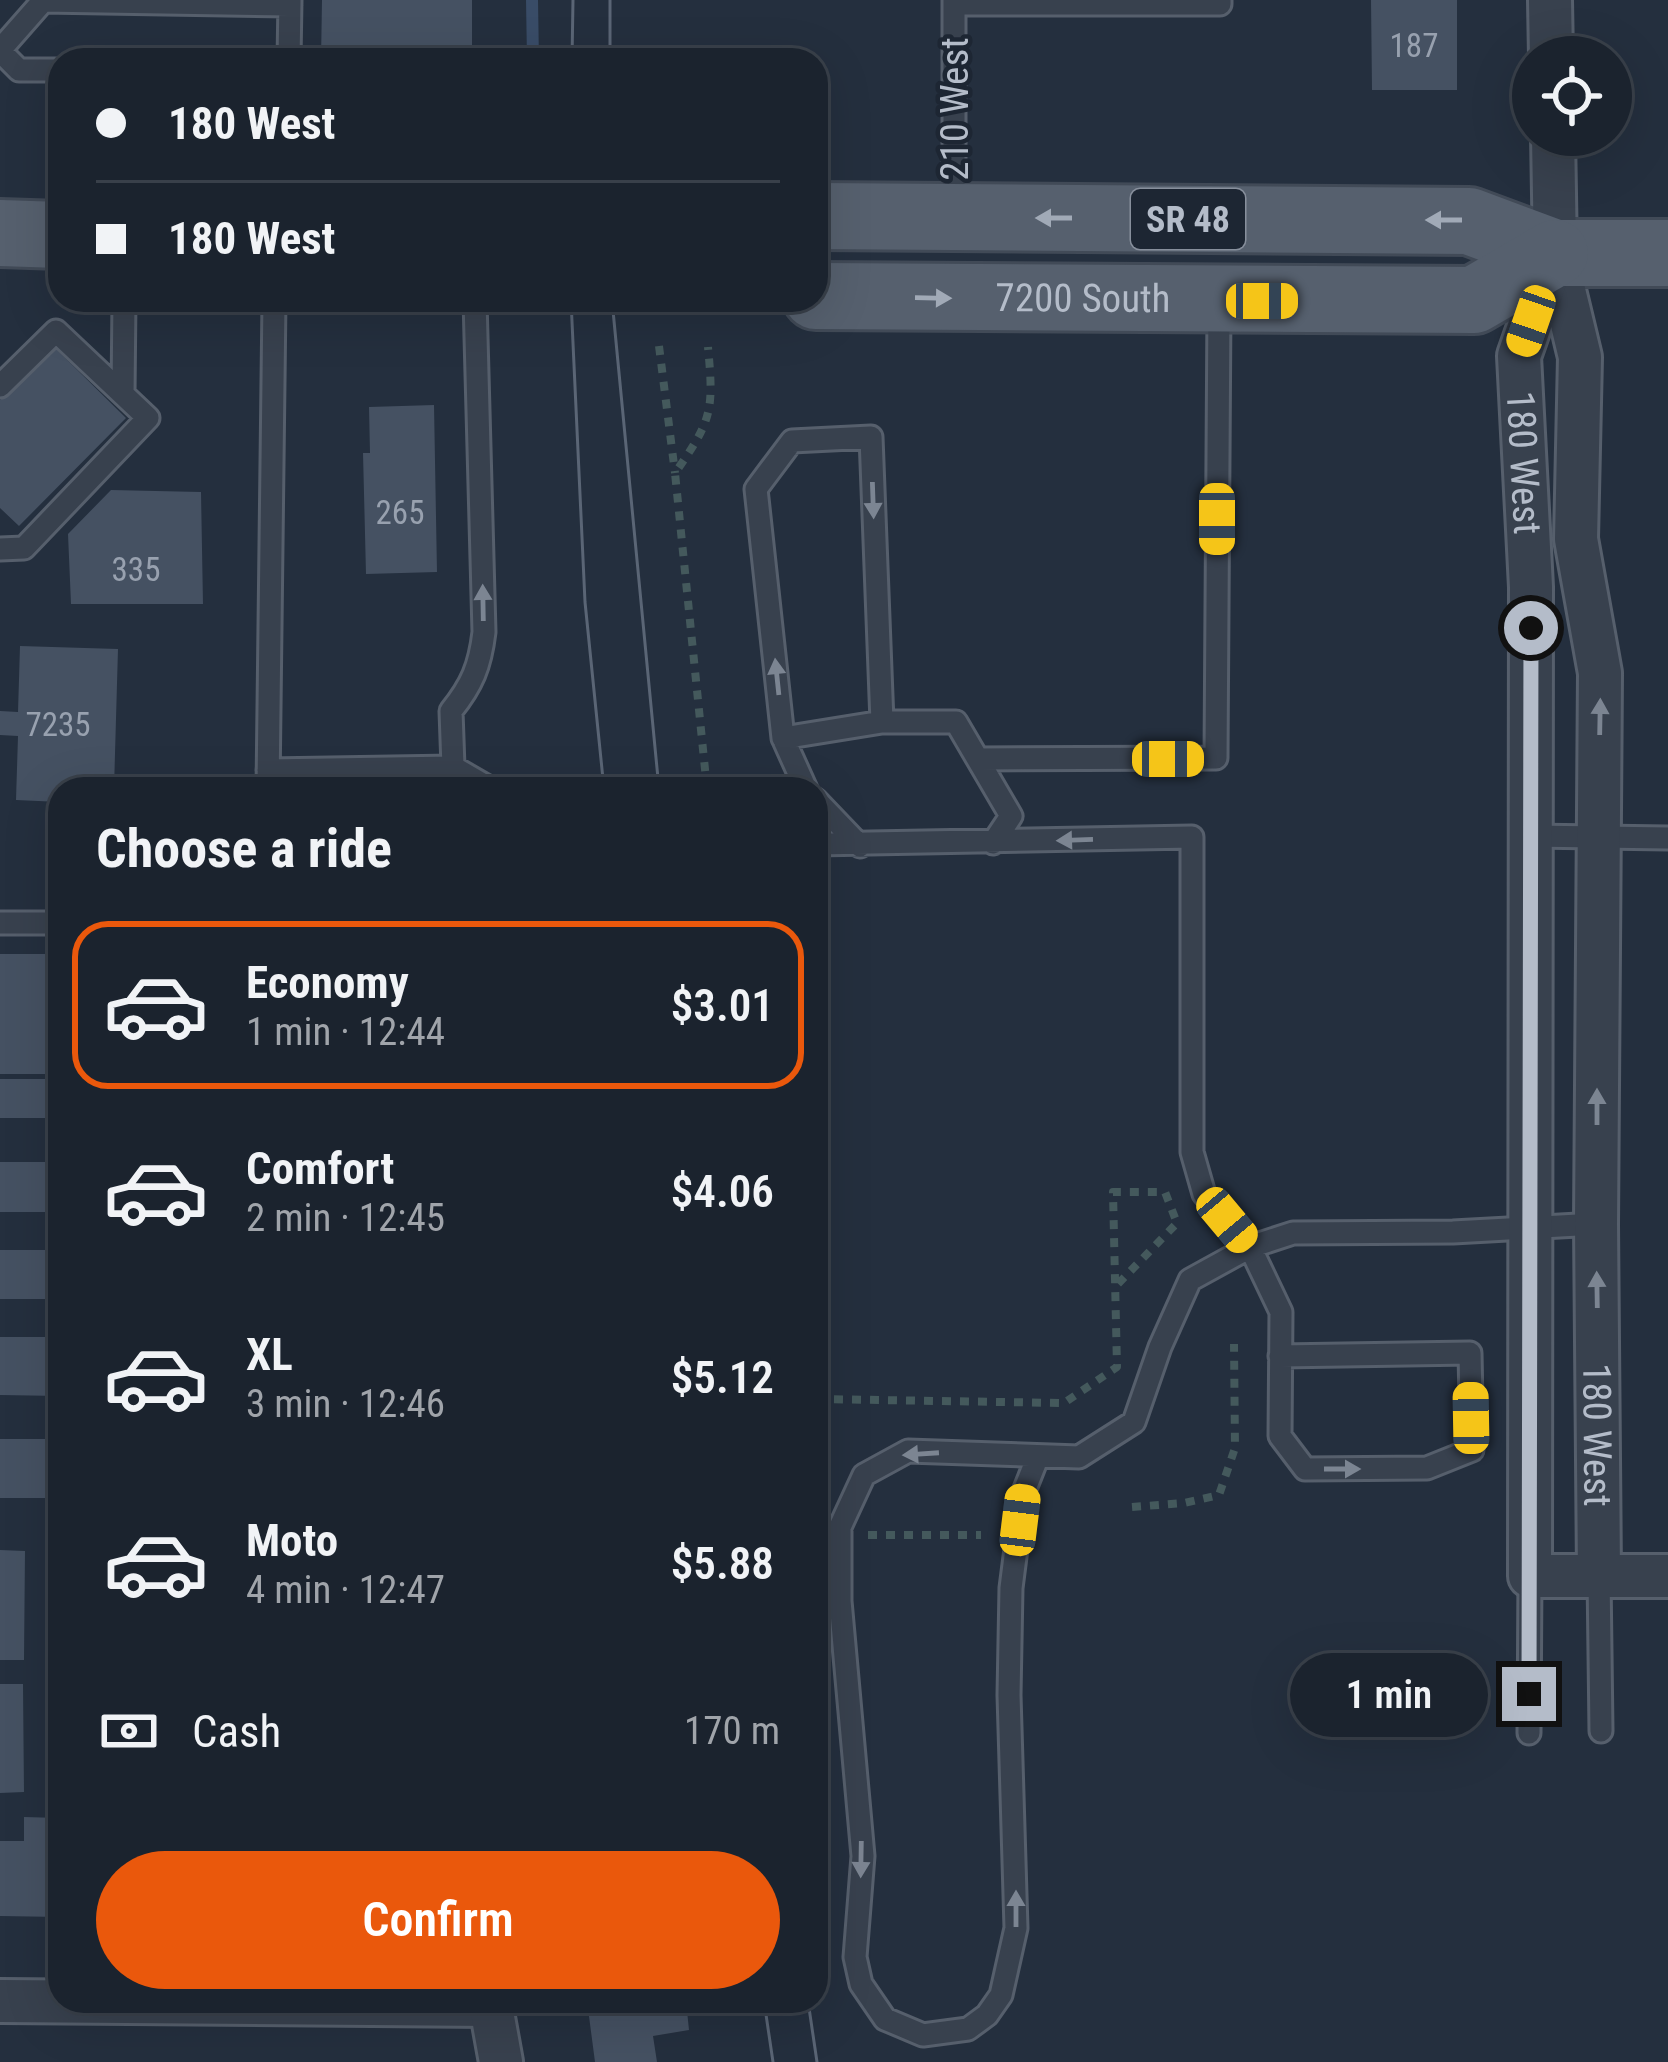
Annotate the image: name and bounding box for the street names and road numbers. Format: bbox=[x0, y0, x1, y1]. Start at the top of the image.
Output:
street label: 210 West bbox=[932, 37, 978, 181]
road number: SR 48 bbox=[1131, 189, 1245, 249]
street label: 7200 South bbox=[995, 275, 1171, 322]
street label: 180 West bbox=[1497, 390, 1550, 536]
street label: 180 West bbox=[1573, 1363, 1620, 1507]

